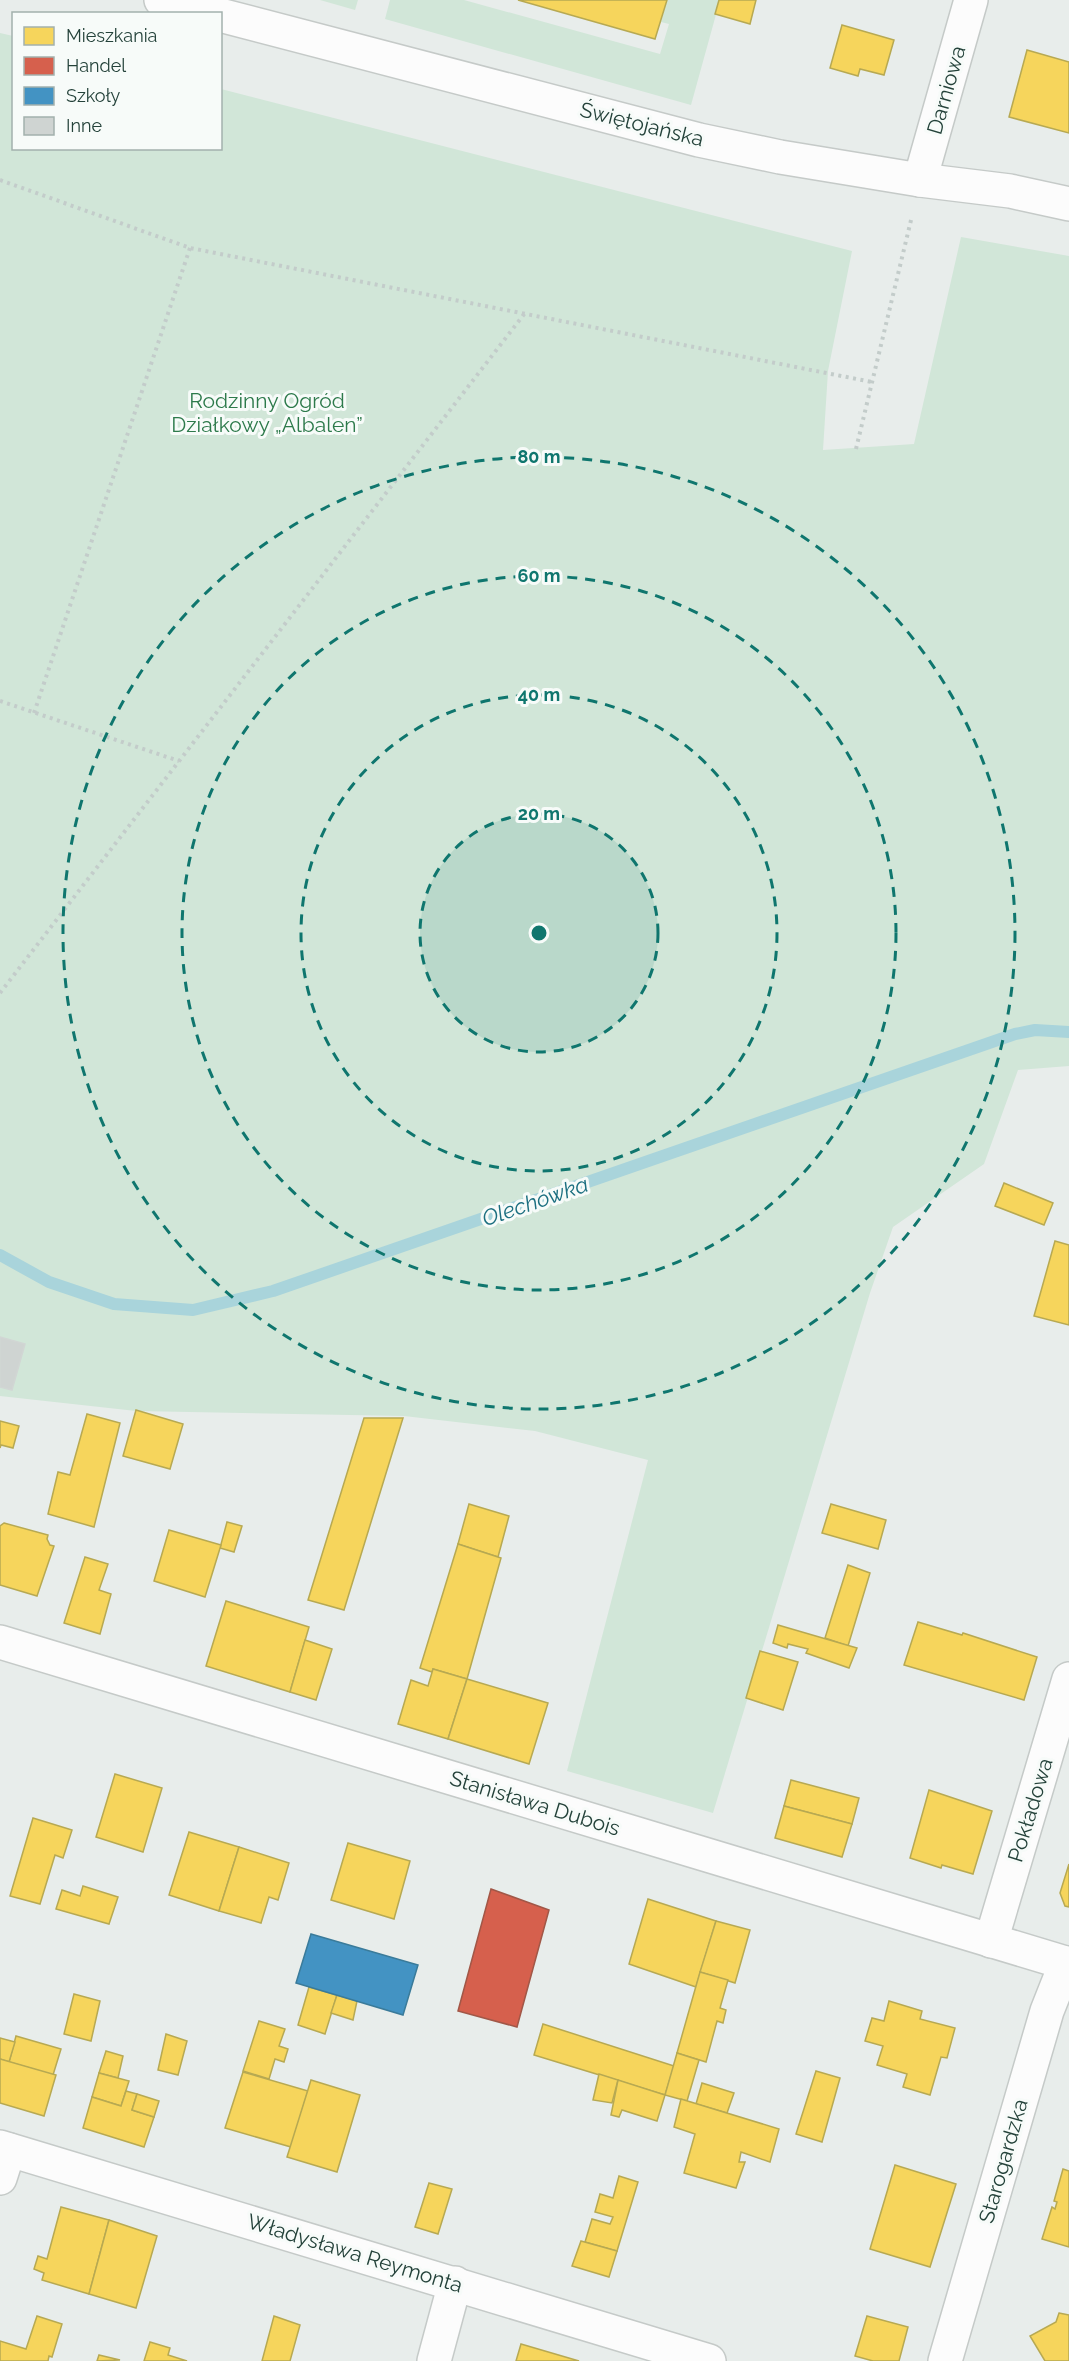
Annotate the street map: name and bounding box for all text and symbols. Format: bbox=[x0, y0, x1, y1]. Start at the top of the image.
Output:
legend bbox=[12, 12, 222, 150]
text: Mieszkania bbox=[66, 25, 157, 46]
street label: Darniowa bbox=[921, 43, 971, 137]
text: Handel bbox=[66, 55, 126, 76]
text: Szkoły bbox=[66, 85, 121, 106]
street label: Świętojańska bbox=[577, 97, 707, 151]
text: Inne bbox=[66, 115, 102, 136]
park label: Rodzinny Ogród Działkowy „Albalen” bbox=[171, 388, 363, 437]
text: 80 m bbox=[517, 446, 561, 467]
text: 60 m bbox=[517, 565, 561, 586]
text: 40 m bbox=[518, 684, 560, 705]
text: 20 m bbox=[518, 803, 560, 824]
centre of rings bbox=[529, 923, 549, 943]
water label: Olechówka bbox=[478, 1171, 592, 1231]
street label: Pokładowa bbox=[1002, 1755, 1058, 1865]
street label: Stanisława Dubois bbox=[447, 1765, 623, 1841]
street label: Starogardzka bbox=[973, 2096, 1033, 2226]
street label: Władysława Reymonta bbox=[244, 2208, 466, 2298]

